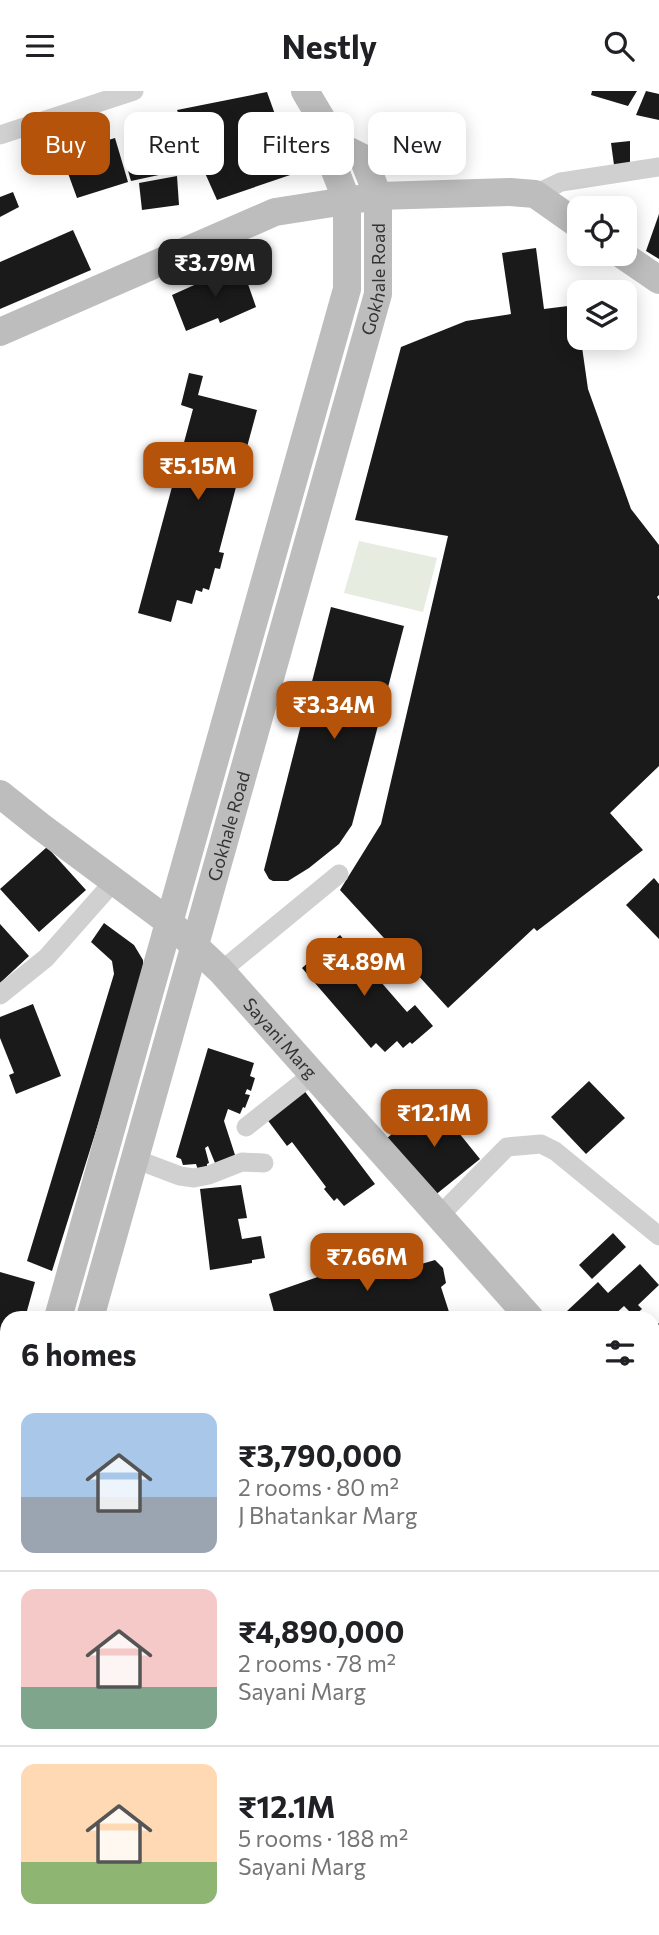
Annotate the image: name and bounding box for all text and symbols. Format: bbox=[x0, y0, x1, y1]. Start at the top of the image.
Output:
text: Nestly bbox=[282, 26, 377, 66]
icon: menu bbox=[21, 27, 59, 65]
icon: search bbox=[600, 27, 638, 65]
chip: Buy bbox=[21, 112, 110, 175]
chip: Rent bbox=[124, 112, 224, 175]
chip: Filters bbox=[238, 112, 354, 175]
chip: New bbox=[368, 112, 466, 175]
map controls bbox=[567, 196, 637, 350]
button: locate bbox=[567, 196, 637, 266]
street label: Gokhale Road bbox=[356, 223, 389, 338]
pin: ₹3.79M bbox=[158, 239, 272, 299]
text: ₹3.79M bbox=[174, 248, 256, 276]
button: layers bbox=[567, 280, 637, 350]
pin: ₹5.15M bbox=[141, 443, 255, 502]
text: ₹5.15M bbox=[159, 451, 237, 479]
pin: ₹3.34M bbox=[277, 681, 391, 741]
text: ₹3.34M bbox=[292, 690, 376, 718]
street label: Gokhale Road bbox=[202, 769, 254, 883]
pin: ₹4.89M bbox=[307, 939, 421, 998]
text: ₹4.89M bbox=[322, 947, 406, 975]
street label: Sayani Marg bbox=[239, 993, 322, 1083]
pin: ₹12.1M bbox=[377, 1089, 491, 1149]
text: ₹12.1M bbox=[397, 1098, 471, 1126]
pin: ₹7.66M bbox=[310, 1233, 424, 1293]
text: ₹7.66M bbox=[326, 1242, 408, 1270]
icon: filters bbox=[601, 1334, 639, 1372]
text: 6 homes bbox=[21, 1335, 136, 1372]
text: ₹3,790,000 bbox=[238, 1436, 402, 1473]
icon: home bbox=[77, 1441, 161, 1525]
text: 2 rooms · 80 m² bbox=[238, 1473, 399, 1501]
text: J Bhatankar Marg bbox=[238, 1501, 417, 1529]
text: ₹4,890,000 bbox=[238, 1612, 404, 1649]
icon: home bbox=[77, 1617, 161, 1701]
text: 2 rooms · 78 m² bbox=[238, 1649, 396, 1677]
text: Sayani Marg bbox=[238, 1677, 366, 1705]
text: ₹12.1M bbox=[238, 1787, 335, 1824]
icon: home bbox=[77, 1792, 161, 1876]
text: 5 rooms · 188 m² bbox=[238, 1824, 408, 1852]
text: Sayani Marg bbox=[238, 1852, 366, 1880]

